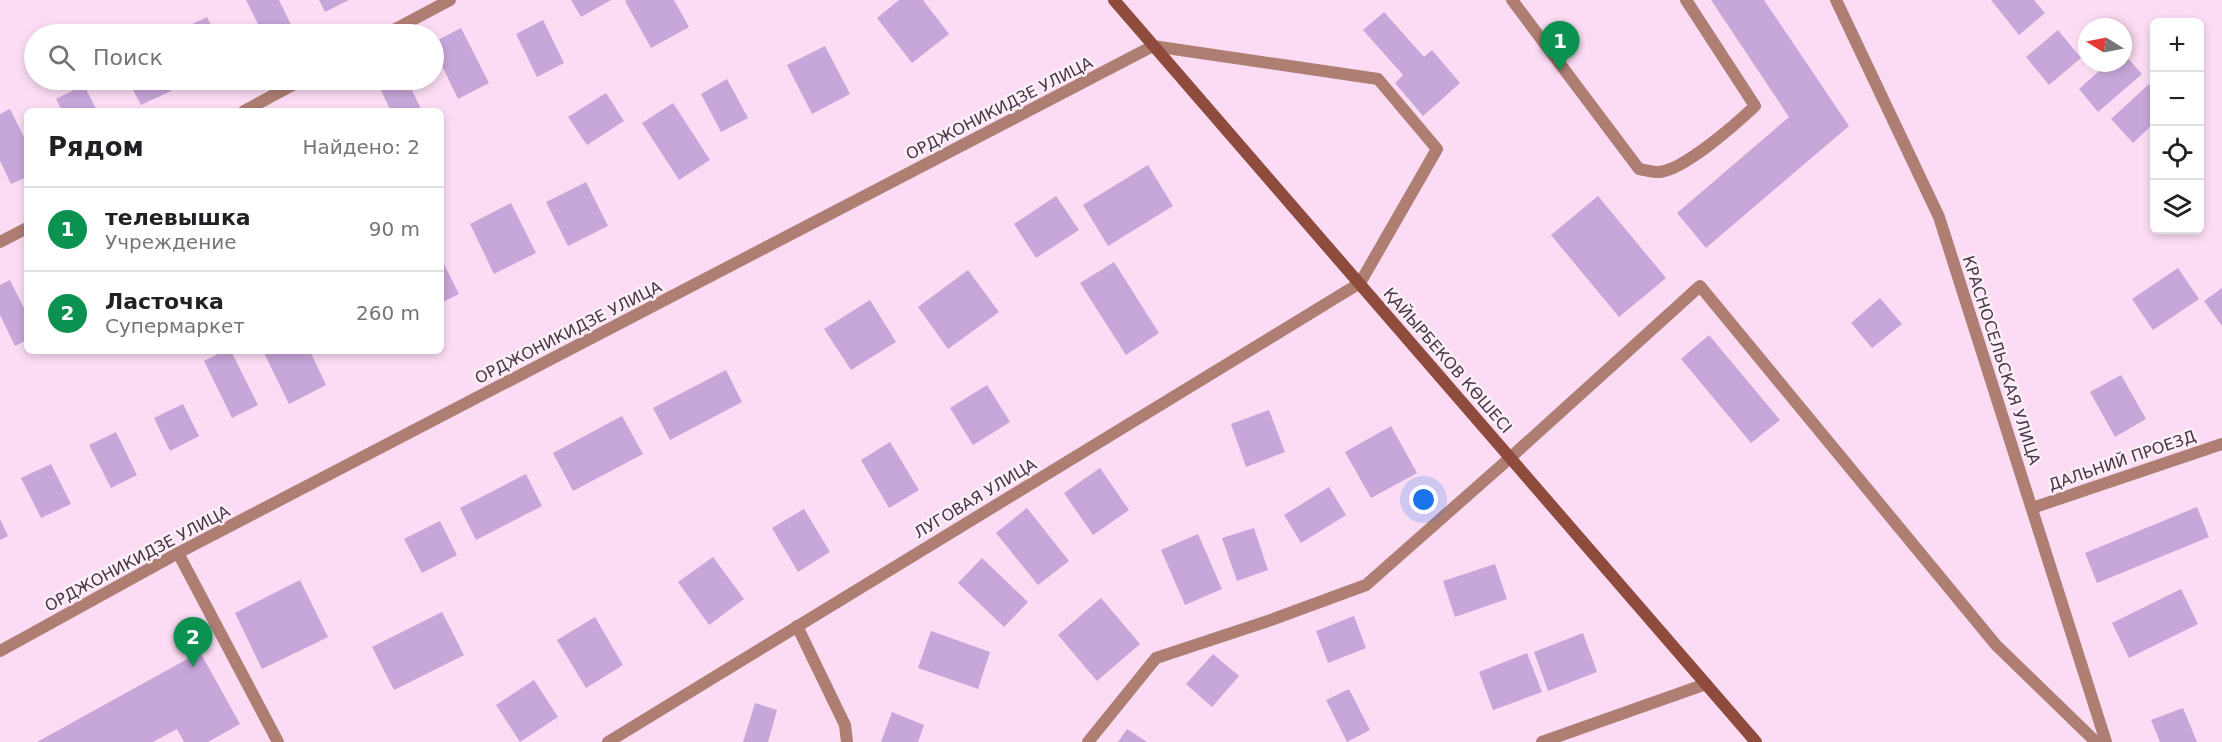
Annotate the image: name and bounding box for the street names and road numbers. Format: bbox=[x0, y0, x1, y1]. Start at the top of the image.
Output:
street label: ОРДЖОНИКИДЗЕ УЛИЦА bbox=[903, 53, 1096, 164]
street label: КРАСНОСЕЛЬСКАЯ УЛИЦА bbox=[1959, 253, 2044, 467]
street label: ОРДЖОНИКИДЗЕ УЛИЦА bbox=[472, 277, 665, 388]
street label: ҚАЙЫРБЕКОВ КӨШЕСІ bbox=[1379, 284, 1516, 437]
street label: ДАЛЬНИЙ ПРОЕЗД bbox=[2046, 426, 2198, 495]
street label: ЛУГОВАЯ УЛИЦА bbox=[911, 454, 1040, 542]
street label: ОРДЖОНИКИДЗЕ УЛИЦА bbox=[41, 501, 233, 615]

